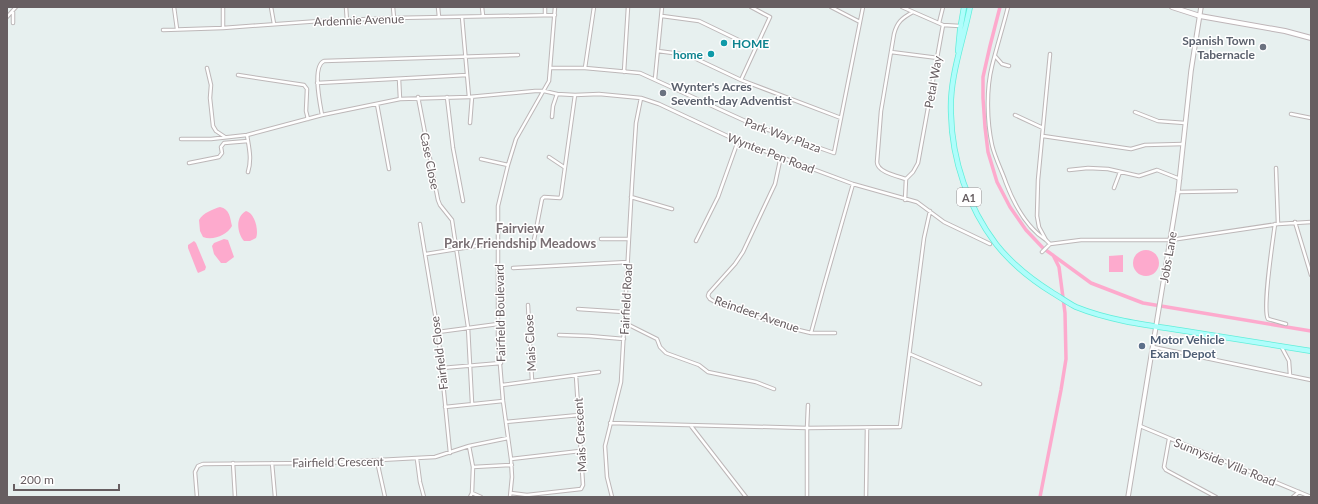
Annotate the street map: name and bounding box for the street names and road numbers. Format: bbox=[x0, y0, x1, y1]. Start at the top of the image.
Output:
street label: Ardennie Avenue bbox=[314, 11, 404, 29]
street label: Petal Way bbox=[921, 54, 945, 109]
street label: Park Way Plaza bbox=[743, 114, 823, 156]
street label: Wynter Pen Road bbox=[725, 129, 817, 177]
street label: Case Close bbox=[417, 131, 443, 191]
road number: A1 bbox=[957, 188, 981, 206]
street label: Jobs Lane bbox=[1156, 230, 1180, 284]
street label: Fairfield Road bbox=[617, 263, 635, 335]
street label: Fairfield Boulevard bbox=[492, 264, 508, 362]
street label: Reindeer Avenue bbox=[713, 292, 801, 336]
street label: Mais Close bbox=[521, 314, 539, 372]
street label: Fairfield Close bbox=[427, 315, 451, 391]
street label: Mais Crescent bbox=[571, 397, 589, 473]
street label: Sunnyside Villa Road bbox=[1172, 435, 1278, 489]
street label: Fairfield Crescent bbox=[292, 454, 385, 470]

